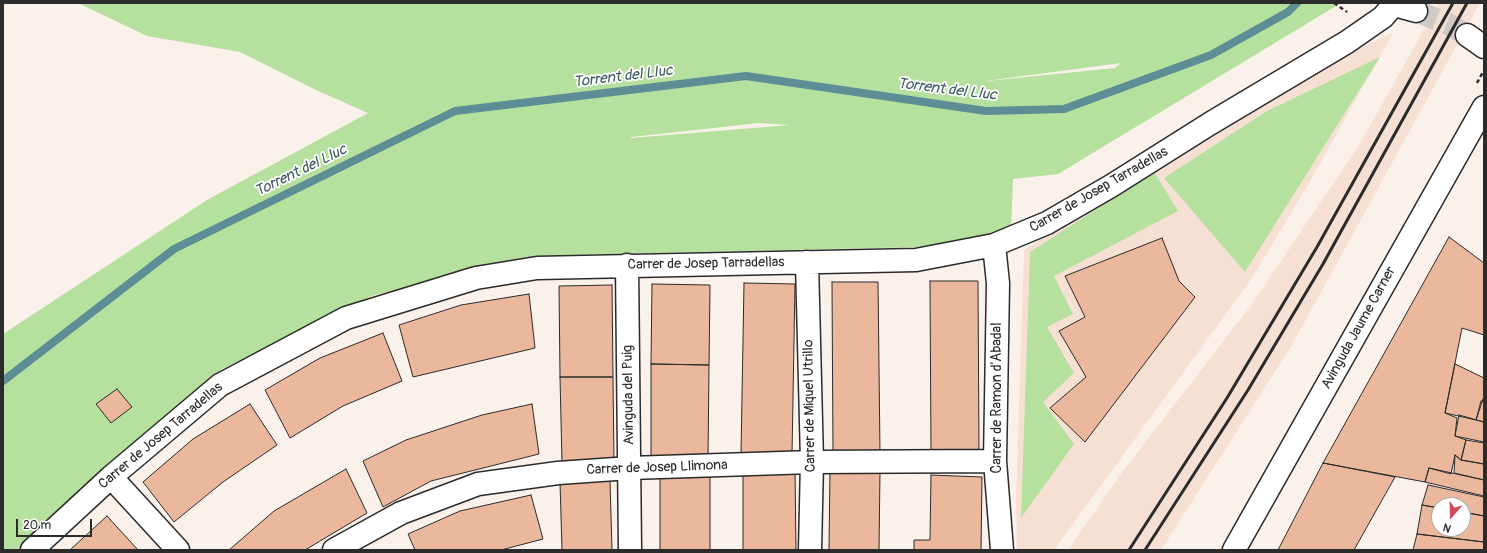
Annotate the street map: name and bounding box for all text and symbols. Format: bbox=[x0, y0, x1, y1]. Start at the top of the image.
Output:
water label: Torrent del Lluc bbox=[572, 62, 674, 92]
water label: Torrent del Lluc bbox=[896, 75, 998, 105]
water label: Torrent del Lluc bbox=[252, 141, 350, 201]
street label: Carrer de Josep Tarradellas bbox=[1027, 143, 1171, 237]
street label: Carrer de Josep Tarradellas bbox=[627, 254, 785, 274]
street label: Avinguda Jaume Carner bbox=[1318, 264, 1400, 392]
street label: Carrer de Ramon d'Abadal bbox=[989, 323, 1005, 473]
street label: Carrer de Miquel Utrillo bbox=[800, 339, 820, 473]
street label: Avinguda del Puig bbox=[620, 345, 638, 445]
street label: Carrer de Josep Tarradellas bbox=[95, 379, 227, 493]
street label: Carrer de Josep Llimona bbox=[586, 457, 728, 479]
north arrow bbox=[1431, 497, 1471, 537]
scale bar bbox=[18, 511, 94, 537]
text: 20 m bbox=[23, 518, 51, 533]
text: N bbox=[1441, 520, 1453, 535]

